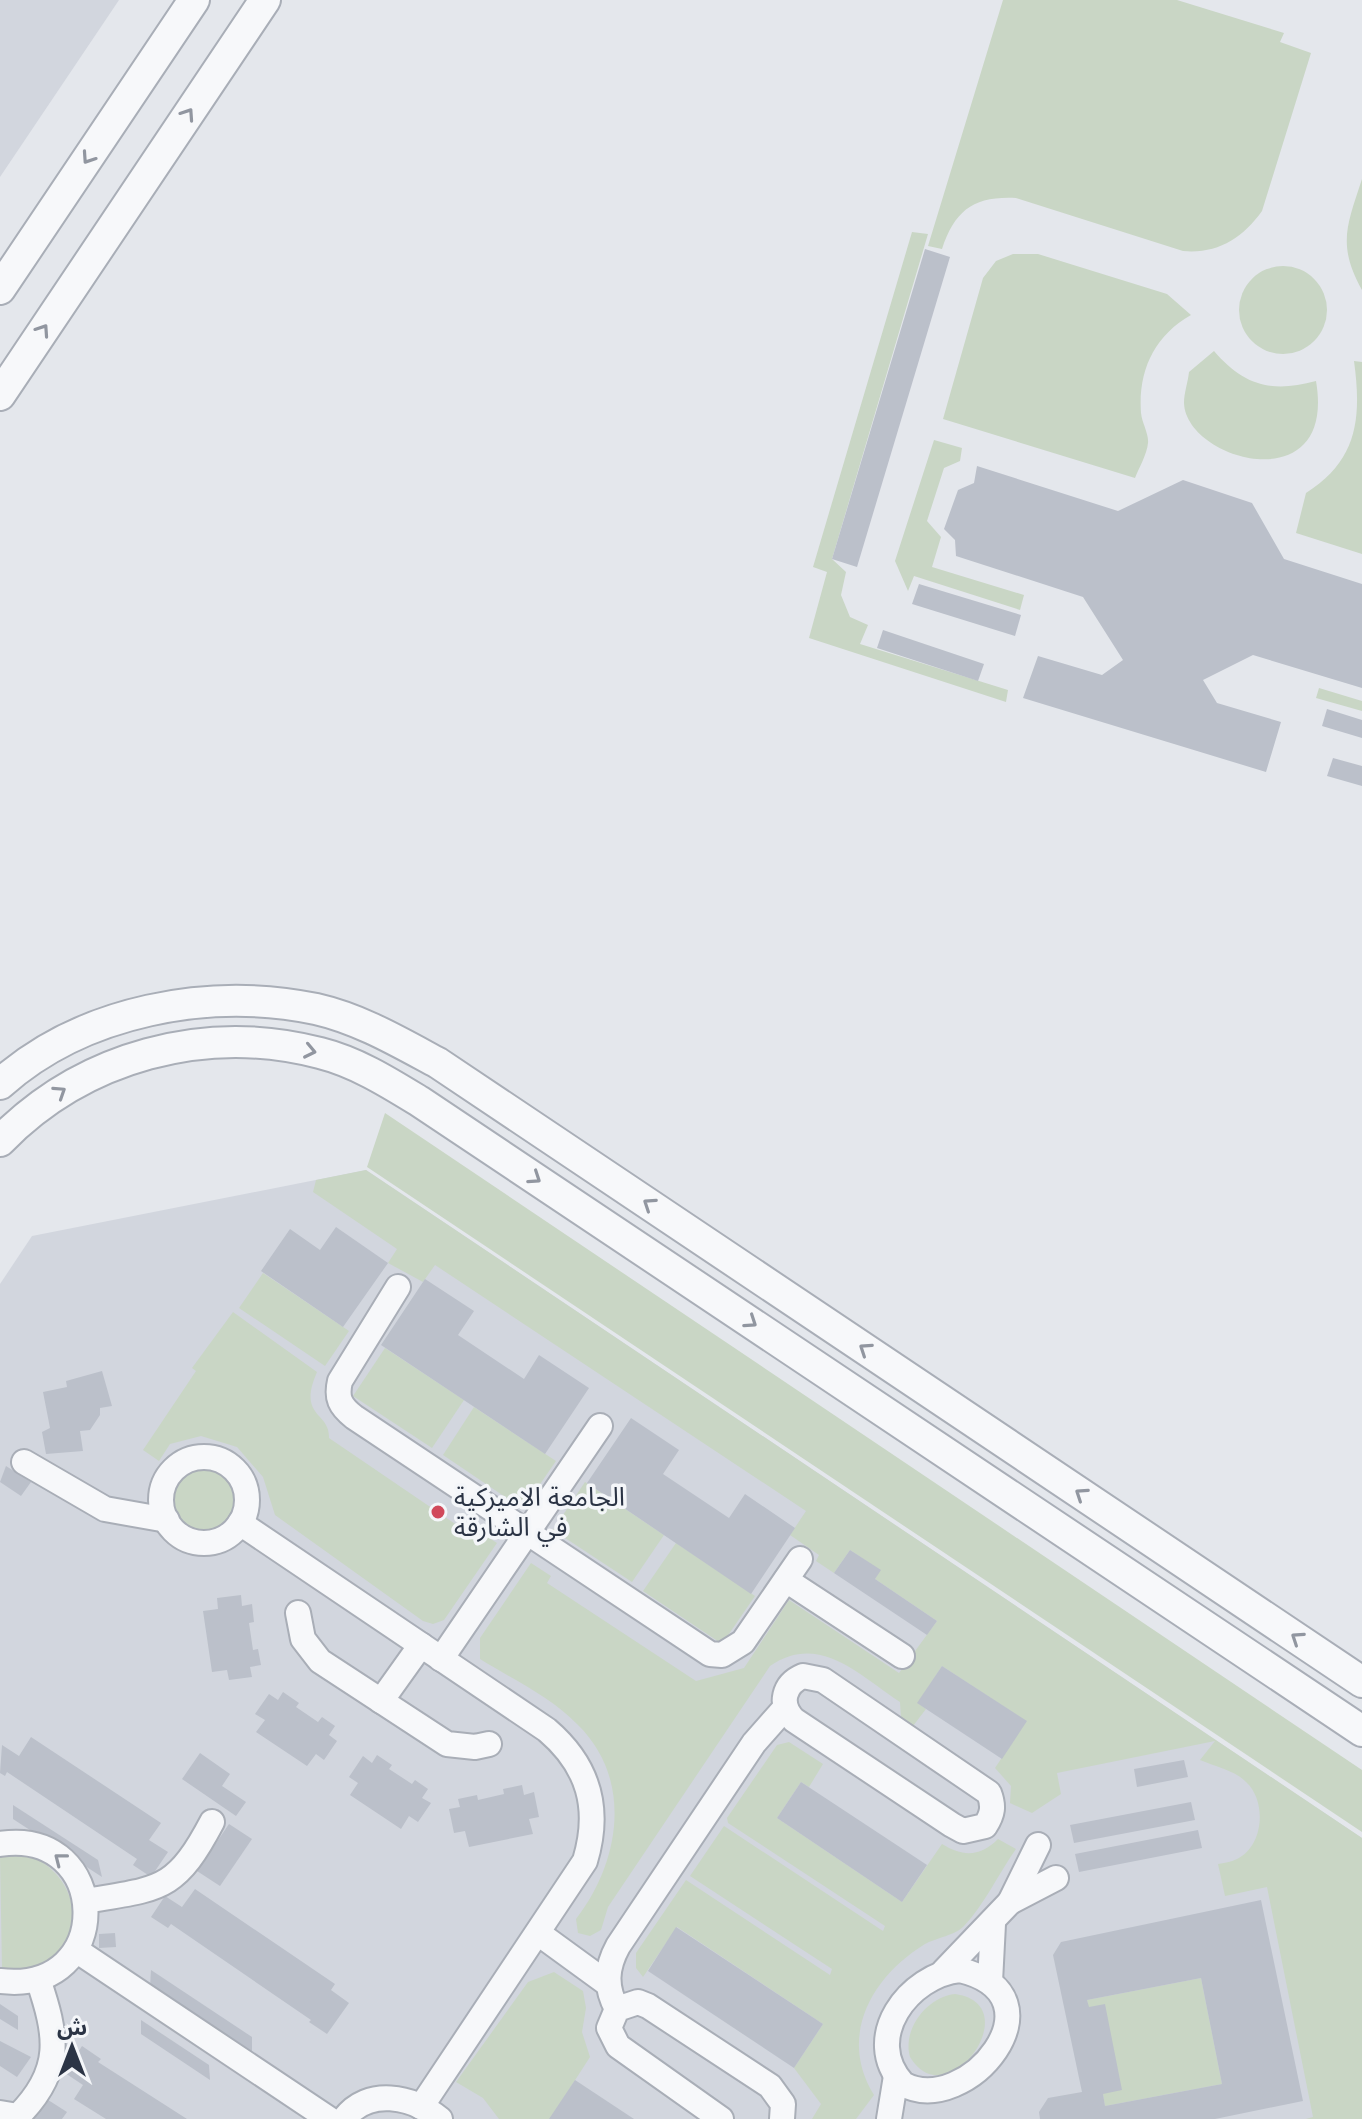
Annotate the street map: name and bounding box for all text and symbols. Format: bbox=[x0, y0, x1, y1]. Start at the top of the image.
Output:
one-way arrow bbox=[178, 109, 193, 123]
one-way arrow bbox=[83, 149, 98, 163]
one-way arrow bbox=[34, 325, 49, 339]
one-way arrow bbox=[302, 1042, 316, 1059]
one-way arrow bbox=[51, 1087, 66, 1102]
one-way arrow bbox=[526, 1168, 540, 1183]
one-way arrow bbox=[643, 1199, 658, 1214]
one-way arrow bbox=[742, 1313, 756, 1328]
one-way arrow bbox=[859, 1344, 874, 1359]
place label: الجامعة الاميركية في الشارقة bbox=[454, 1480, 625, 1547]
one-way arrow bbox=[1076, 1489, 1090, 1504]
marker: الجامعة الاميركية في الشارقة bbox=[429, 1503, 447, 1521]
one-way arrow bbox=[1292, 1633, 1306, 1648]
one-way arrow bbox=[54, 1855, 69, 1869]
north arrow bbox=[32, 2007, 112, 2087]
text: ش bbox=[57, 2013, 87, 2041]

